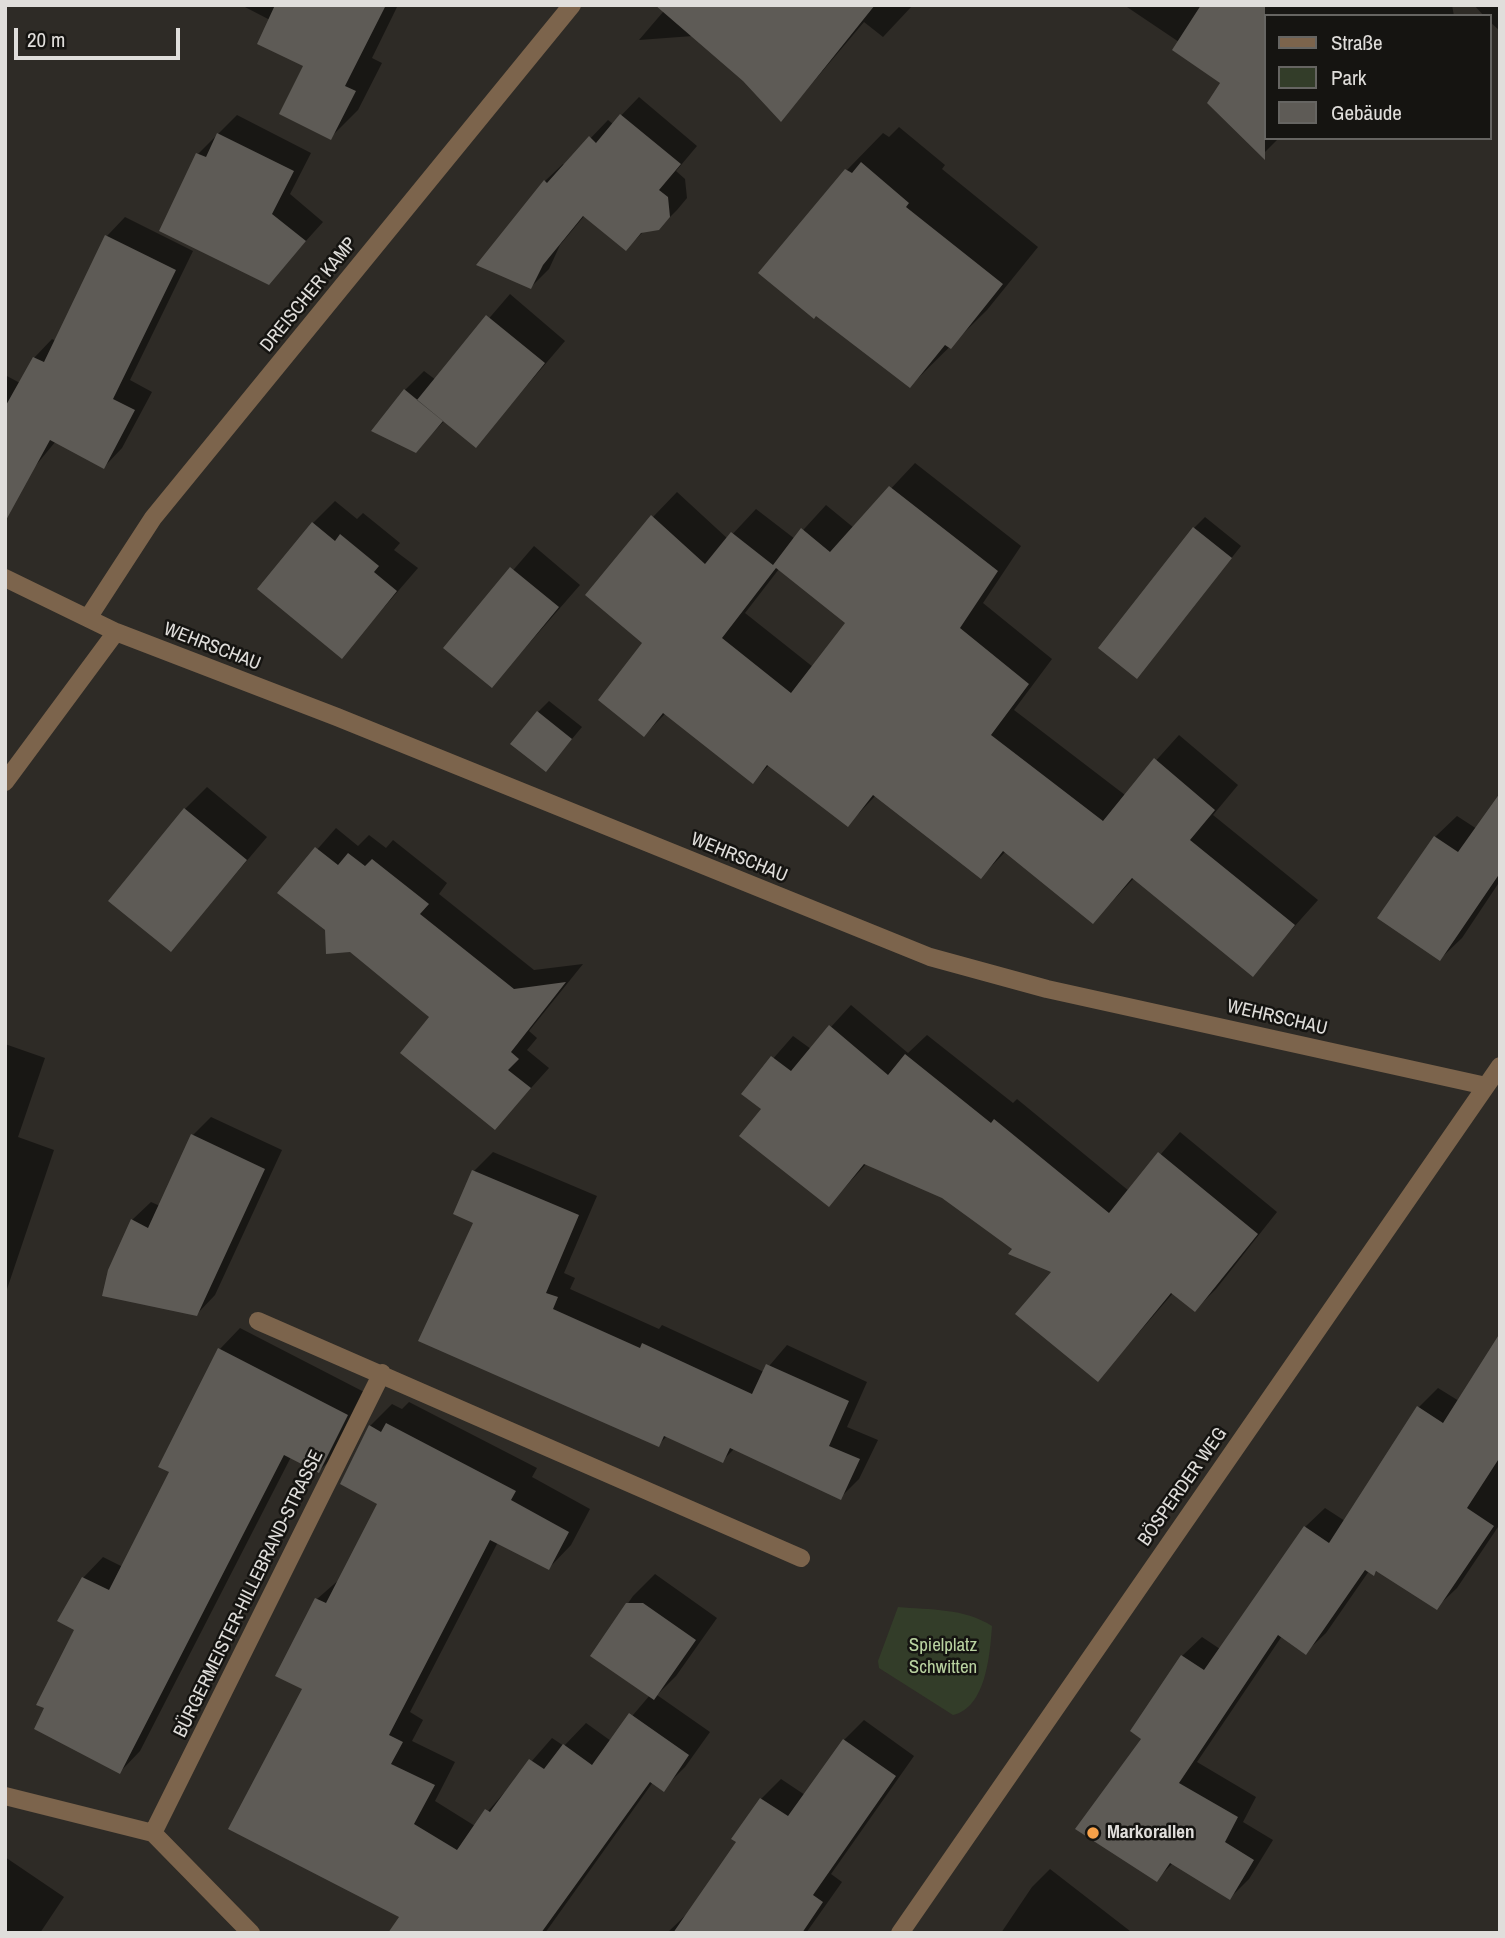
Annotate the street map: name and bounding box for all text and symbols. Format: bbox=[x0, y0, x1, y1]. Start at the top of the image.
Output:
scale bar bbox=[18, 14, 184, 58]
legend bbox=[1264, 14, 1491, 140]
text: 20 m bbox=[27, 25, 65, 54]
text: Straße bbox=[1331, 28, 1383, 57]
text: Park bbox=[1331, 63, 1366, 92]
text: Gebäude bbox=[1331, 98, 1402, 127]
street label: DREISCHER KAMP bbox=[256, 233, 362, 357]
street label: WEHRSCHAU bbox=[160, 618, 264, 676]
street label: WEHRSCHAU bbox=[687, 828, 791, 888]
street label: WEHRSCHAU bbox=[1225, 995, 1329, 1041]
street label: BÖSPERDER WEG bbox=[1134, 1423, 1232, 1551]
street label: BÜRGERMEISTER-HILLEBRAND-STRASSE bbox=[169, 1447, 329, 1741]
park label: Spielplatz Schwitten bbox=[909, 1635, 977, 1679]
place label: Markorallen bbox=[1107, 1822, 1194, 1844]
marker: Markorallen bbox=[1085, 1825, 1101, 1841]

